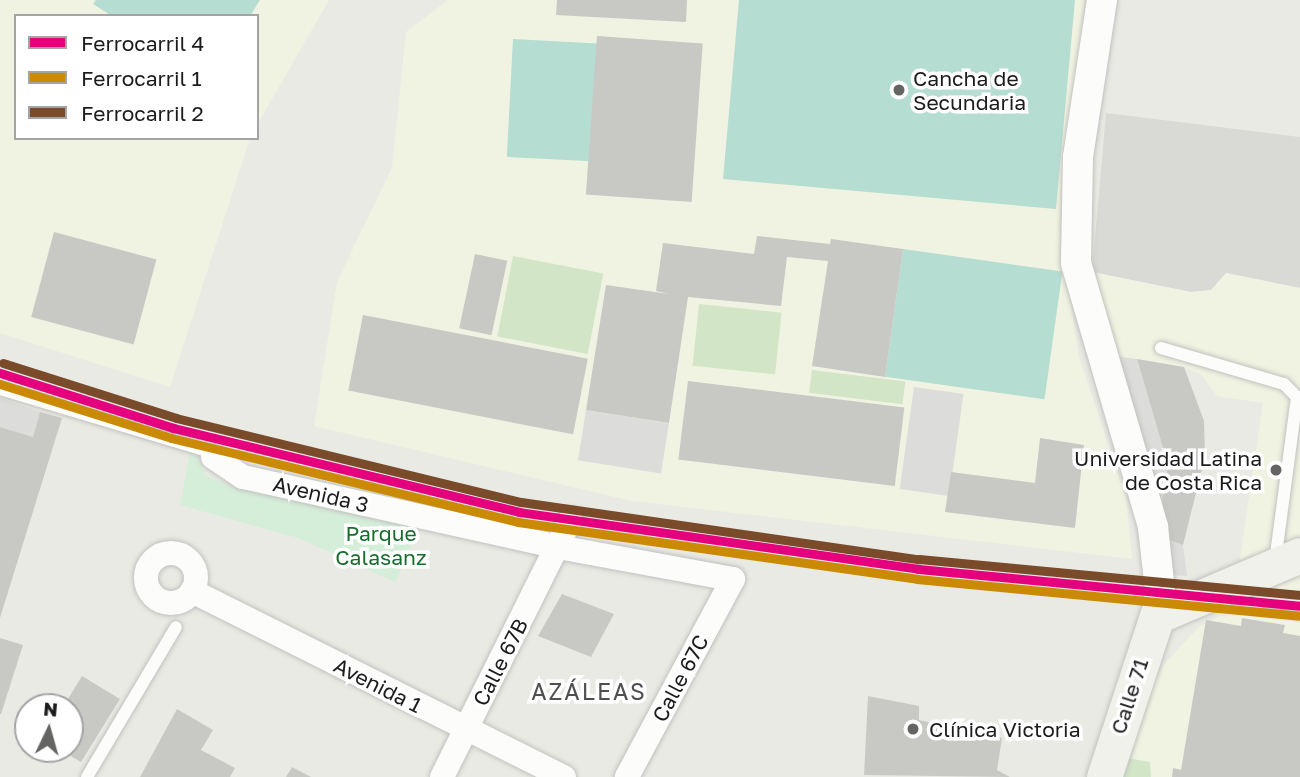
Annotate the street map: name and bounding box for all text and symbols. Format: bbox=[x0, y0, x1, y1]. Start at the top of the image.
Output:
legend bbox=[14, 14, 259, 140]
text: Ferrocarril 4 bbox=[81, 30, 204, 56]
text: Ferrocarril 1 bbox=[81, 65, 202, 91]
place label: Cancha de Secundaria bbox=[913, 65, 1026, 115]
marker: Cancha de Secundaria bbox=[891, 82, 907, 98]
text: Ferrocarril 2 bbox=[81, 100, 204, 126]
place label: Universidad Latina de Costa Rica bbox=[1074, 445, 1262, 495]
marker: Universidad Latina de Costa Rica bbox=[1268, 462, 1284, 478]
street label: Avenida 3 bbox=[271, 471, 371, 517]
park label: Parque Calasanz bbox=[335, 520, 427, 570]
street label: Calle 67B bbox=[467, 614, 533, 710]
street label: Calle 67C bbox=[647, 630, 713, 726]
street label: Avenida 1 bbox=[330, 652, 426, 718]
street label: Calle 71 bbox=[1105, 655, 1153, 737]
district label: AZÁLEAS bbox=[532, 677, 646, 705]
north arrow bbox=[14, 693, 84, 763]
text: N bbox=[42, 696, 59, 721]
place label: Clínica Victoria bbox=[929, 716, 1081, 742]
marker: Clínica Victoria bbox=[903, 719, 923, 739]

